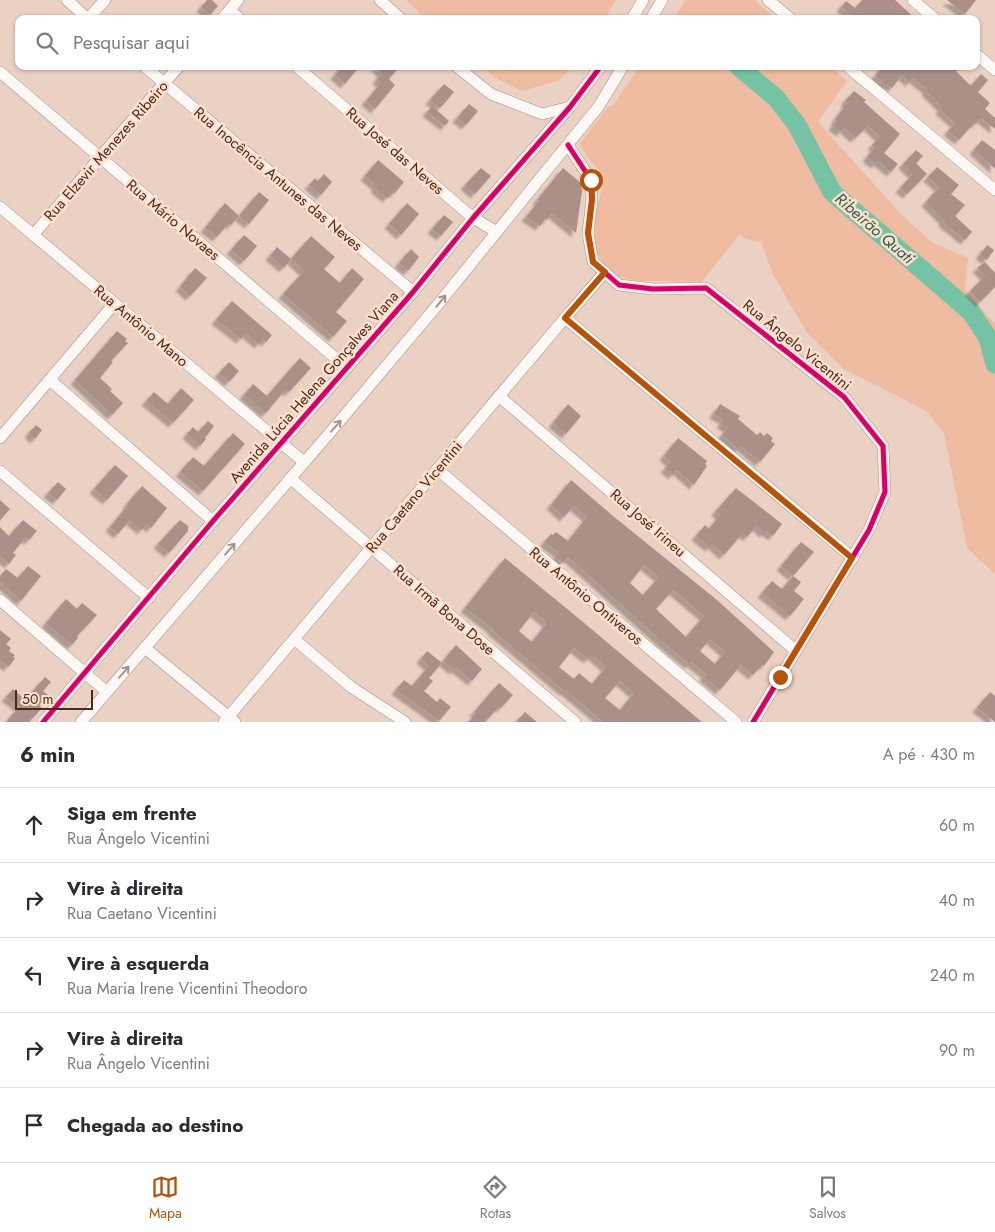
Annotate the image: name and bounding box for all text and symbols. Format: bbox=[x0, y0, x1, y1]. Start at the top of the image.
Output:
search box bbox=[15, 15, 980, 70]
icon: search bbox=[33, 29, 61, 57]
text: Pesquisar aqui bbox=[73, 29, 190, 56]
street label: Rua Elzevir Menezes Ribeiro bbox=[39, 76, 173, 226]
street label: Rua Inocência Antunes das Neves bbox=[189, 102, 367, 256]
street label: Rua José das Neves bbox=[341, 102, 449, 200]
route start bbox=[580, 169, 603, 192]
street label: Rua Mário Novaes bbox=[121, 174, 225, 266]
water label: Ribeirão Quati bbox=[830, 188, 920, 270]
street label: Rua Antônio Mano bbox=[89, 280, 193, 372]
street label: Avenida Lúcia Helena Gonçalves Viana bbox=[224, 286, 404, 488]
street label: Rua Ângelo Vicentini bbox=[738, 294, 856, 396]
one-way arrow bbox=[435, 295, 446, 308]
one-way arrow bbox=[331, 419, 342, 432]
street label: Rua Caetano Vicentini bbox=[360, 436, 468, 558]
street label: Rua José Irineu bbox=[605, 484, 691, 562]
one-way arrow bbox=[225, 542, 236, 555]
street label: Rua Antônio Ontiveros bbox=[524, 542, 648, 650]
street label: Rua Irmã Bona Dose bbox=[388, 560, 500, 661]
one-way arrow bbox=[119, 666, 130, 679]
route end bbox=[769, 666, 792, 689]
scale bar bbox=[15, 687, 92, 710]
text: 50 m bbox=[22, 689, 53, 709]
text: 6 min bbox=[20, 740, 75, 770]
text: A pé · 430 m bbox=[883, 743, 975, 766]
text: Siga em frente bbox=[67, 800, 197, 827]
icon: ahead bbox=[20, 811, 48, 839]
text: 60 m bbox=[939, 814, 975, 837]
text: Rua Ângelo Vicentini bbox=[67, 827, 210, 850]
text: Vire à direita bbox=[67, 875, 183, 902]
icon: right bbox=[20, 886, 48, 914]
text: 40 m bbox=[939, 889, 975, 912]
text: Rua Caetano Vicentini bbox=[67, 902, 217, 925]
text: Vire à esquerda bbox=[67, 950, 209, 977]
icon: left bbox=[20, 961, 48, 989]
text: 240 m bbox=[930, 964, 975, 987]
text: Rua Maria Irene Vicentini Theodoro bbox=[67, 977, 308, 1000]
text: Vire à direita bbox=[67, 1025, 183, 1052]
icon: right bbox=[20, 1036, 48, 1064]
text: 90 m bbox=[939, 1039, 975, 1062]
text: Rua Ângelo Vicentini bbox=[67, 1052, 210, 1075]
icon: arrive bbox=[20, 1111, 48, 1139]
text: Chegada ao destino bbox=[67, 1112, 243, 1139]
tab: Mapa bbox=[149, 1173, 182, 1223]
tab: Rotas bbox=[480, 1173, 511, 1223]
tab: Salvos bbox=[809, 1173, 846, 1223]

